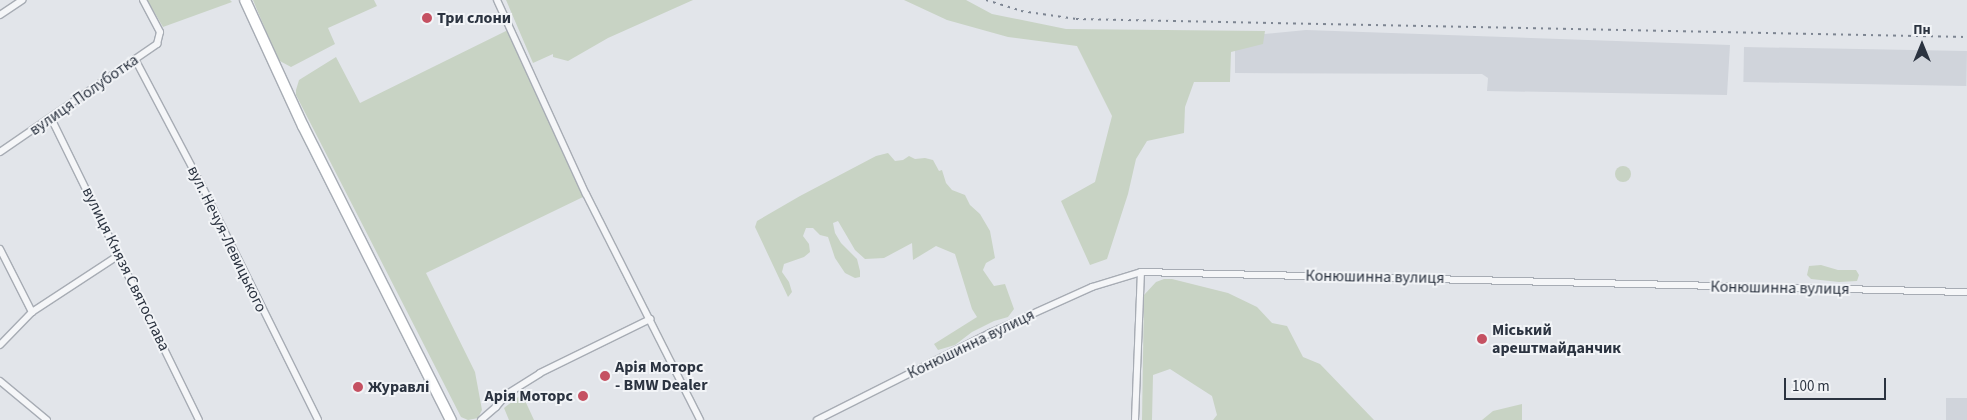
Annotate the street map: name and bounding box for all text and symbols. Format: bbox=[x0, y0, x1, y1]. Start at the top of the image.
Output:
place label: Три слони bbox=[437, 8, 511, 28]
marker: Три слони bbox=[421, 12, 433, 24]
north arrow bbox=[1897, 20, 1947, 70]
text: Пн bbox=[1913, 20, 1931, 40]
street label: вулиця Полуботка bbox=[26, 50, 142, 140]
street label: вул. Нечуя-Левицького bbox=[183, 163, 271, 315]
street label: вулиця Князя Святослава bbox=[78, 184, 174, 354]
street label: Конюшинна вулиця bbox=[1305, 266, 1445, 288]
street label: Конюшинна вулиця bbox=[1710, 277, 1850, 299]
street label: Конюшинна вулиця bbox=[904, 305, 1038, 383]
place label: Міський арештмайданчик bbox=[1492, 320, 1621, 358]
marker: Міський арештмайданчик bbox=[1476, 333, 1488, 345]
place label: Арія Моторс - BMW Dealer bbox=[615, 357, 708, 395]
scale bar bbox=[1787, 368, 1890, 400]
marker: Арія Моторс - BMW Dealer bbox=[599, 370, 611, 382]
text: 100 m bbox=[1792, 376, 1830, 397]
place label: Журавлі bbox=[368, 377, 429, 397]
marker: Журавлі bbox=[352, 381, 364, 393]
place label: Арія Моторс bbox=[485, 386, 573, 406]
marker: Арія Моторс bbox=[577, 390, 589, 402]

